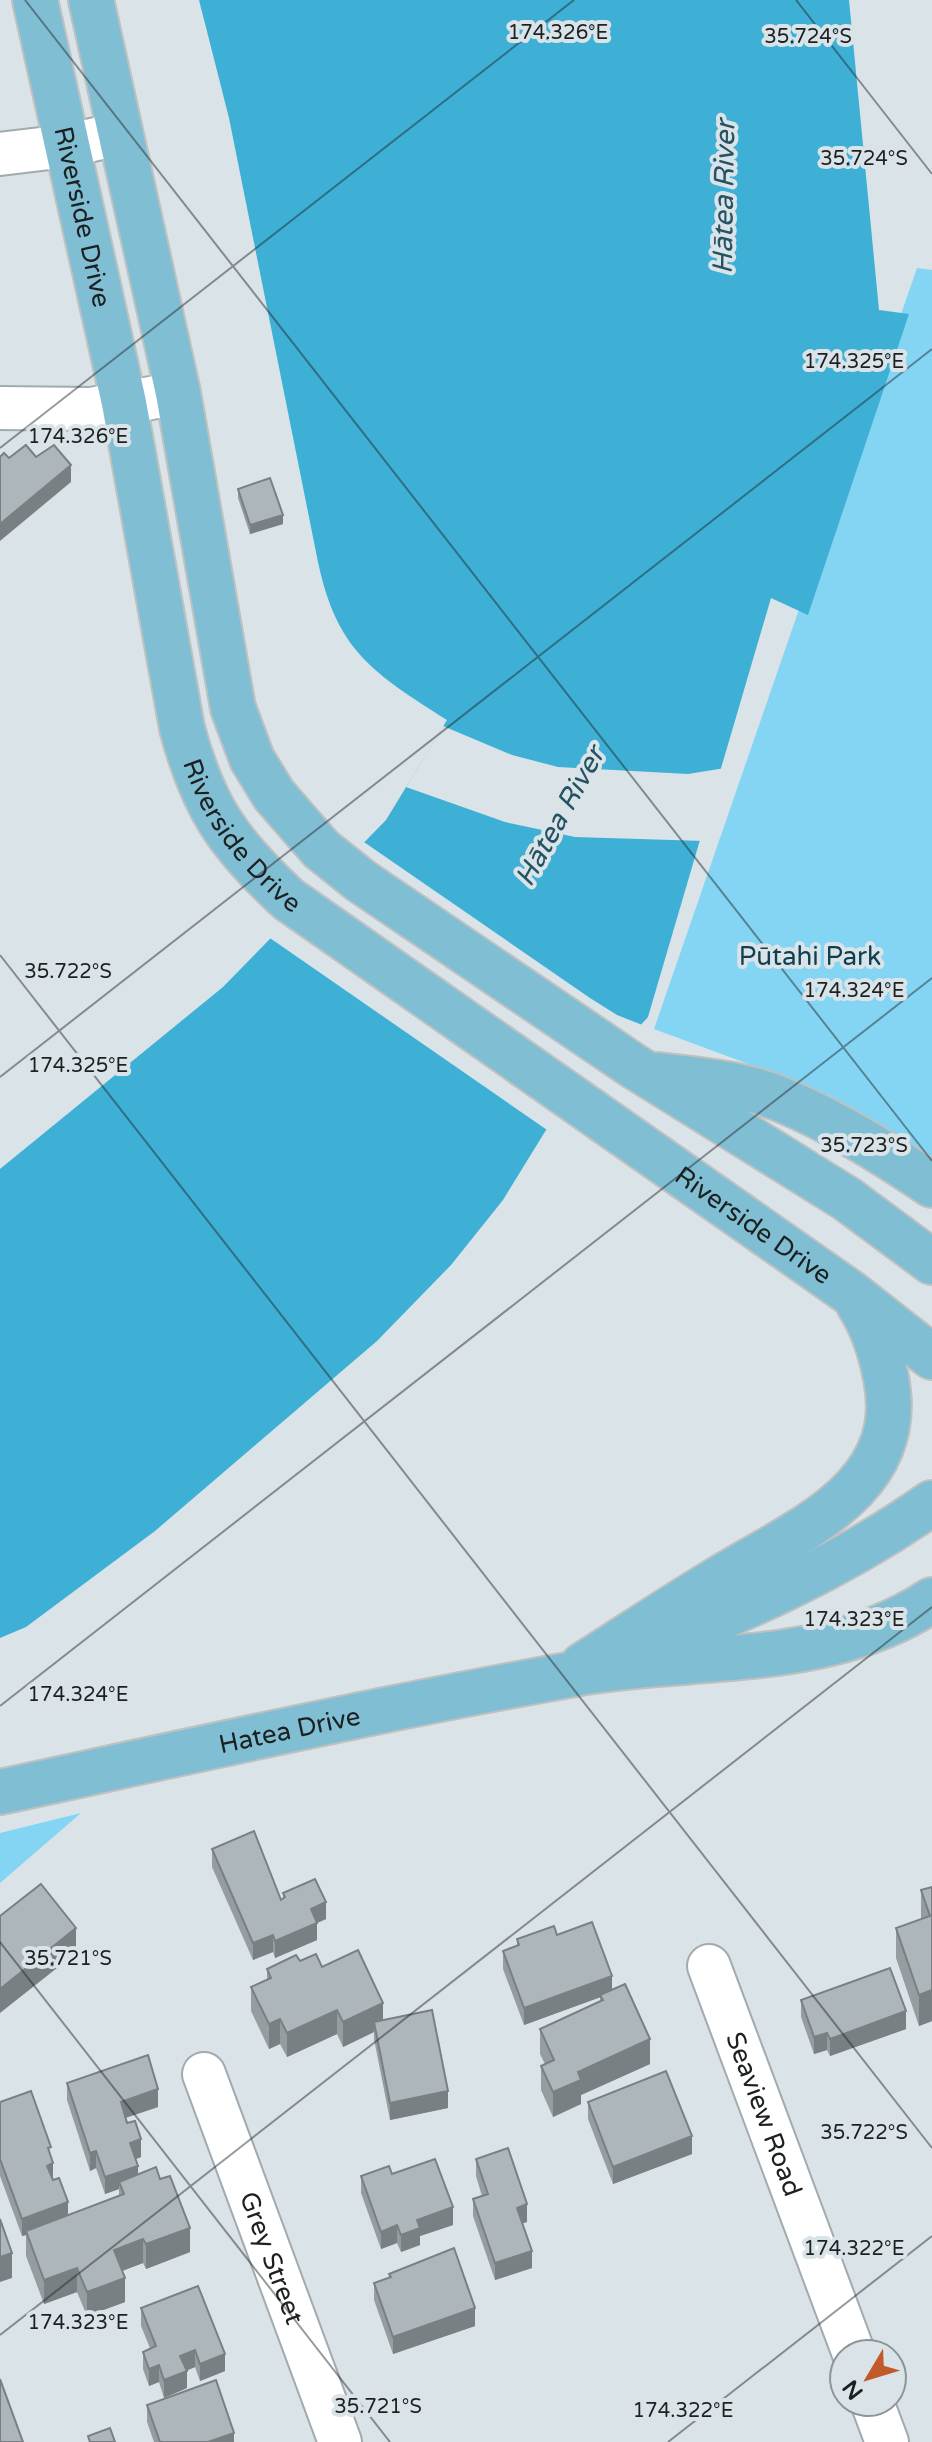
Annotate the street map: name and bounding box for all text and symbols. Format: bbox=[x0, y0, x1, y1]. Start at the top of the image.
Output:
text: 174.326°E bbox=[508, 21, 608, 45]
text: 35.724°S bbox=[764, 25, 852, 49]
water label: Hātea River bbox=[706, 116, 742, 274]
street label: Riverside Drive bbox=[47, 124, 117, 310]
text: 35.724°S bbox=[820, 147, 908, 171]
text: 174.325°E bbox=[804, 350, 904, 374]
text: 174.326°E bbox=[28, 425, 128, 449]
water label: Hātea River bbox=[508, 738, 614, 892]
street label: Riverside Drive bbox=[176, 755, 307, 919]
park label: Pūtahi Park bbox=[739, 941, 881, 972]
text: 35.722°S bbox=[24, 960, 112, 984]
text: 174.324°E bbox=[804, 979, 904, 1003]
text: 174.325°E bbox=[28, 1054, 128, 1078]
text: 35.723°S bbox=[820, 1134, 908, 1158]
street label: Riverside Drive bbox=[669, 1160, 838, 1291]
text: 174.323°E bbox=[804, 1608, 904, 1632]
text: 174.324°E bbox=[28, 1683, 128, 1707]
street label: Hatea Drive bbox=[216, 1700, 363, 1760]
text: 35.721°S bbox=[24, 1947, 112, 1971]
street label: Seaview Road bbox=[719, 2028, 809, 2200]
text: 35.722°S bbox=[820, 2121, 908, 2145]
street label: Grey Street bbox=[233, 2187, 310, 2329]
text: 174.322°E bbox=[804, 2237, 904, 2261]
text: 174.323°E bbox=[28, 2311, 128, 2335]
north arrow bbox=[828, 2338, 908, 2418]
text: N bbox=[837, 2375, 869, 2405]
text: 35.721°S bbox=[334, 2395, 422, 2419]
text: 174.322°E bbox=[633, 2399, 733, 2423]

